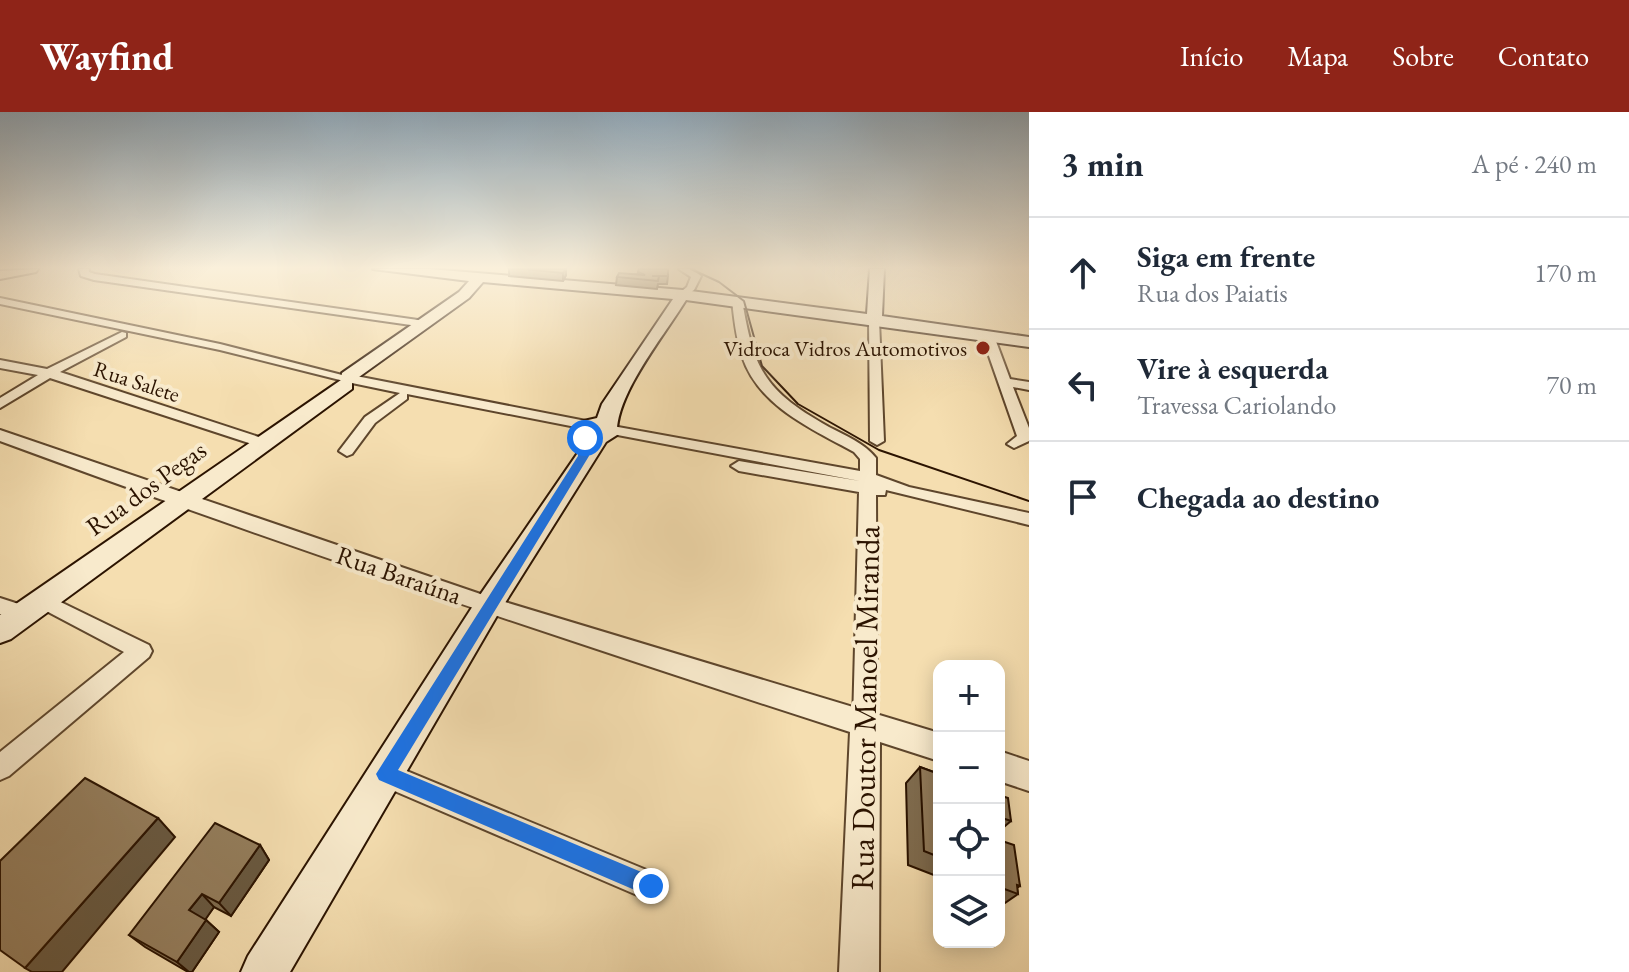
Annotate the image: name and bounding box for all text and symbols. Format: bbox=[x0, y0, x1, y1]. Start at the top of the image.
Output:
text: Wayfind bbox=[40, 32, 174, 81]
text: Início bbox=[1180, 38, 1243, 74]
text: Mapa bbox=[1287, 38, 1348, 74]
text: Sobre bbox=[1392, 38, 1454, 74]
text: Contato bbox=[1498, 38, 1589, 74]
text: 3 min bbox=[1061, 142, 1144, 186]
text: A pé · 240 m bbox=[1472, 147, 1597, 181]
text: Siga em frente bbox=[1137, 237, 1315, 276]
icon: ahead bbox=[1061, 251, 1105, 295]
text: 170 m bbox=[1534, 256, 1597, 290]
text: Rua dos Paiatis bbox=[1137, 276, 1288, 310]
place label: Vidroca Vidros Automotivos bbox=[723, 334, 967, 363]
marker: Vidroca Vidros Automotivos bbox=[974, 339, 992, 357]
text: Vire à esquerda bbox=[1137, 349, 1328, 388]
street label: Rua Salete bbox=[90, 354, 184, 409]
icon: left bbox=[1061, 363, 1105, 407]
text: 70 m bbox=[1547, 368, 1597, 402]
text: Travessa Cariolando bbox=[1137, 388, 1336, 422]
route start bbox=[567, 420, 603, 456]
street label: Rua dos Pegas bbox=[79, 433, 213, 543]
icon: arrive bbox=[1061, 475, 1105, 519]
text: Chegada ao destino bbox=[1137, 478, 1379, 517]
street label: Rua Doutor Manoel Miranda bbox=[841, 525, 889, 891]
street label: Rua Baraúna bbox=[332, 538, 467, 612]
map controls bbox=[933, 660, 1005, 948]
button: + bbox=[933, 660, 1005, 732]
button: − bbox=[933, 732, 1005, 804]
button: locate bbox=[933, 804, 1005, 876]
route end bbox=[633, 868, 669, 904]
button: layers bbox=[933, 876, 1005, 948]

